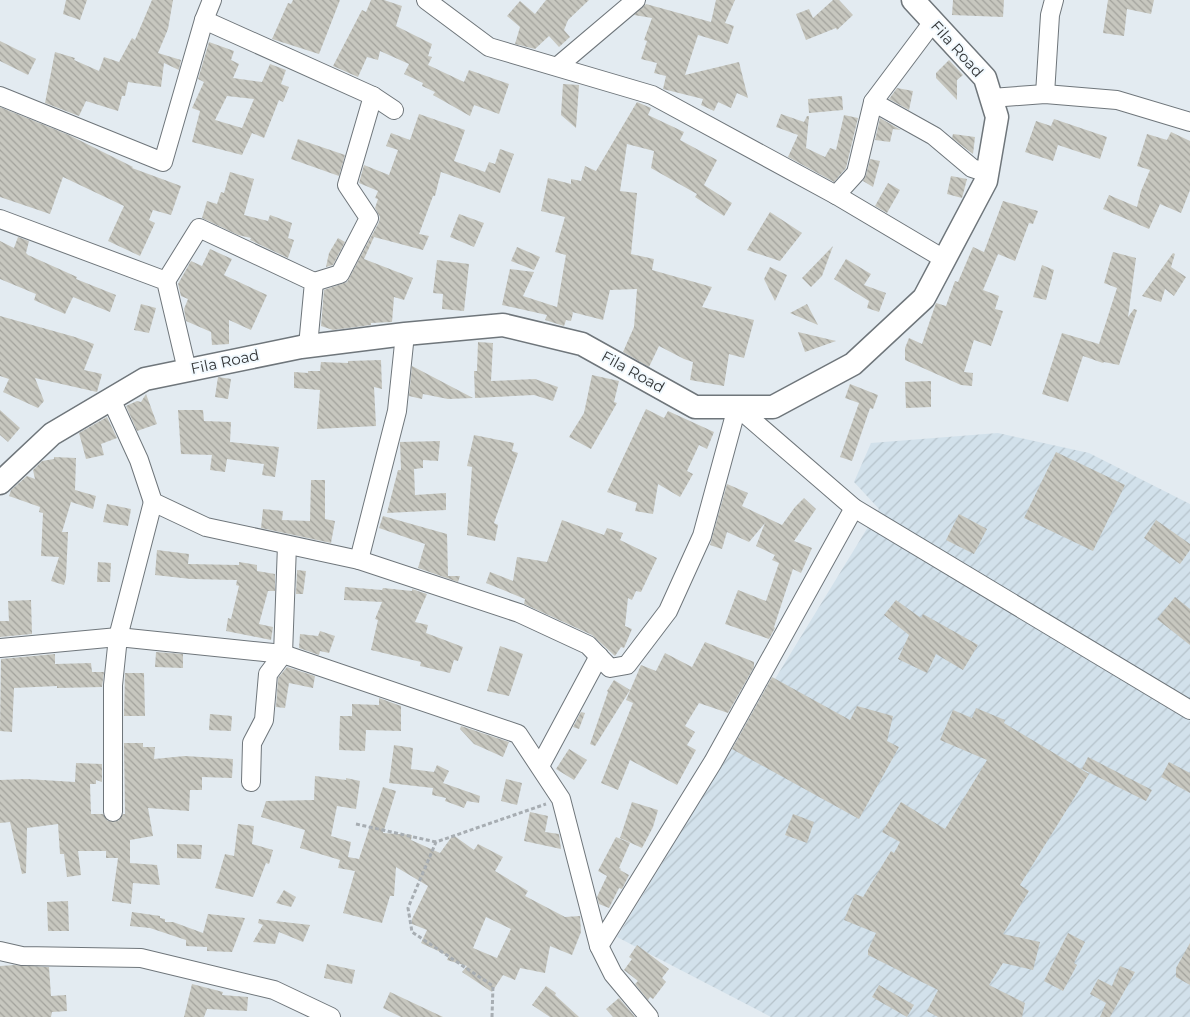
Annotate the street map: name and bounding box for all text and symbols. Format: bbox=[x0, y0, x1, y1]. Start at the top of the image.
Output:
street label: Fila Road bbox=[927, 16, 988, 81]
street label: Fila Road bbox=[189, 345, 261, 378]
street label: Fila Road bbox=[598, 346, 668, 397]

